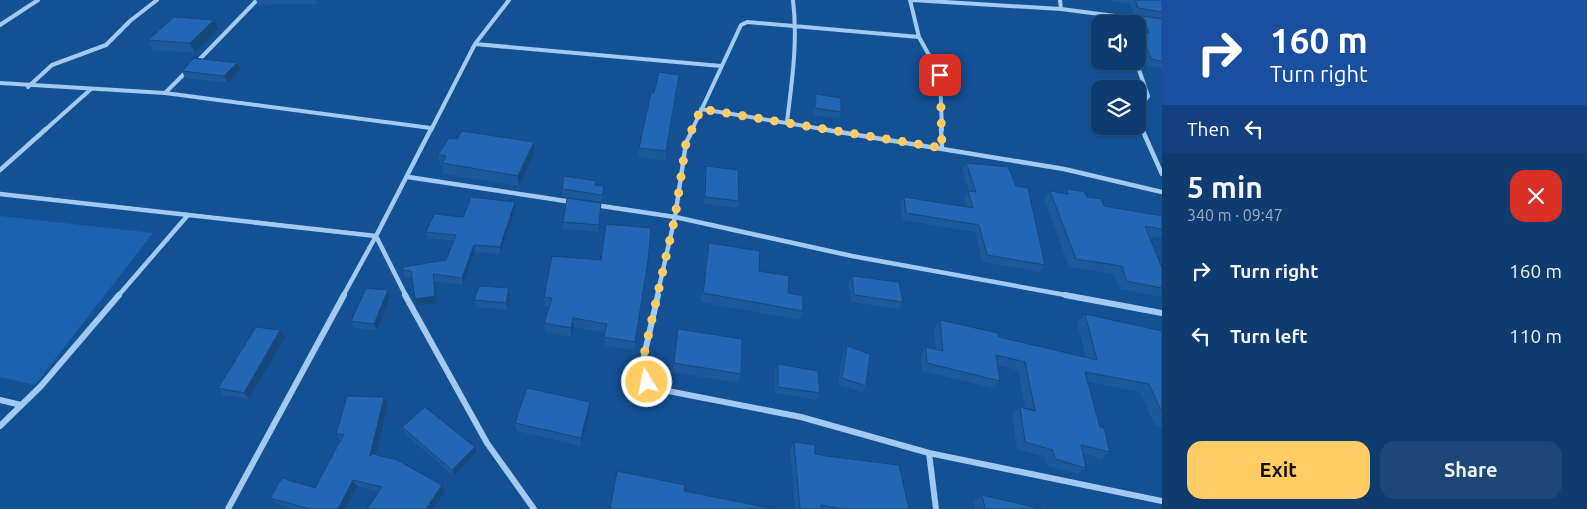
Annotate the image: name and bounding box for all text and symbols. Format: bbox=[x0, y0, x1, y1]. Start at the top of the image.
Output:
map controls bbox=[1091, 15, 1146, 135]
button: sound bbox=[1091, 15, 1146, 70]
icon: right bbox=[1187, 20, 1252, 85]
text: 160 m bbox=[1270, 20, 1368, 60]
pin bbox=[919, 54, 961, 96]
icon: arrive bbox=[926, 61, 954, 89]
text: Turn right bbox=[1270, 61, 1368, 86]
button: layers bbox=[1091, 80, 1146, 135]
icon: left bbox=[1240, 115, 1268, 143]
text: Then bbox=[1187, 118, 1230, 140]
text: 5 min bbox=[1187, 170, 1263, 204]
button: close bbox=[1510, 170, 1562, 222]
text: 340 m · 09:47 bbox=[1187, 206, 1283, 224]
icon: right bbox=[1187, 257, 1215, 285]
text: Turn right bbox=[1230, 260, 1318, 282]
text: 160 m bbox=[1509, 260, 1562, 282]
icon: left bbox=[1187, 322, 1215, 350]
text: Turn left bbox=[1230, 325, 1308, 347]
text: 110 m bbox=[1509, 325, 1562, 347]
position arrow bbox=[620, 355, 672, 407]
button: Exit bbox=[1187, 441, 1370, 499]
button: Share bbox=[1380, 441, 1562, 499]

